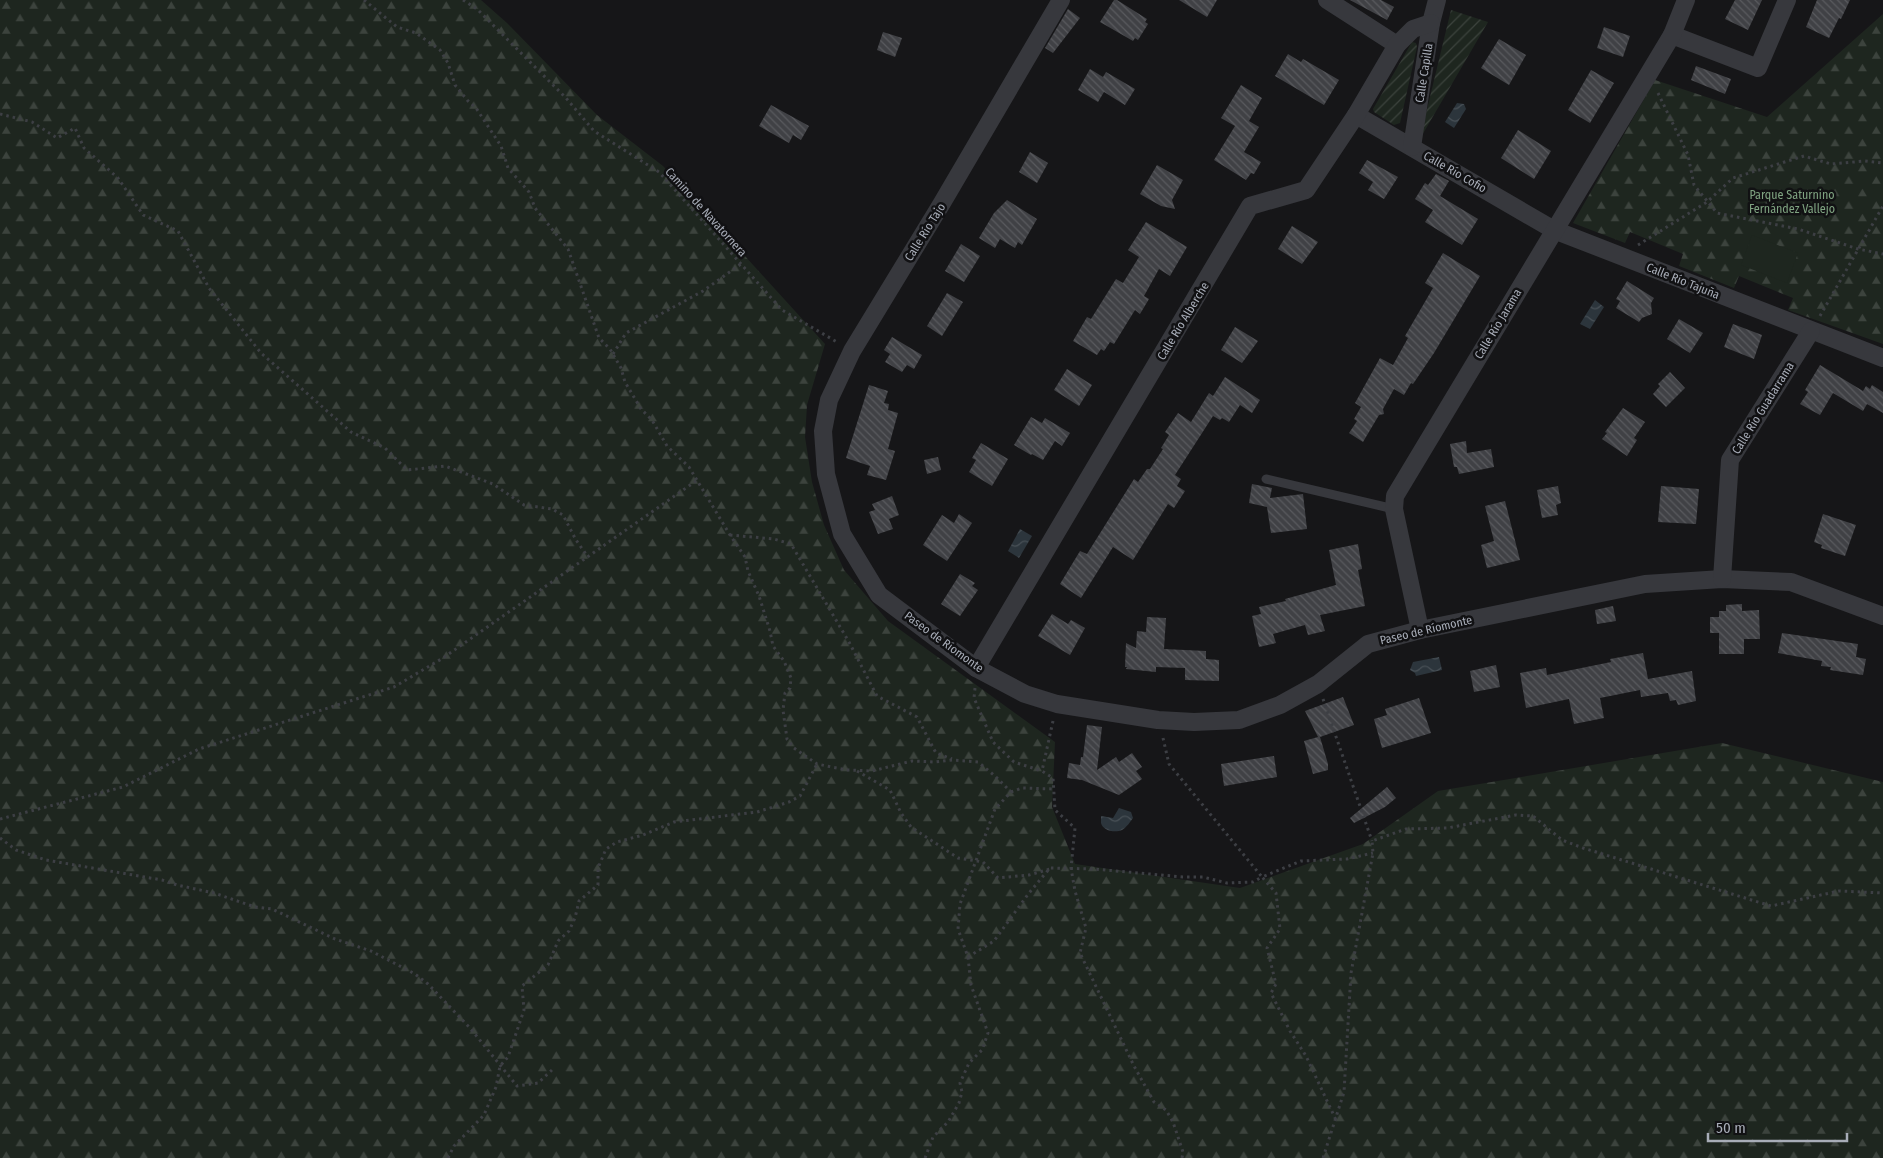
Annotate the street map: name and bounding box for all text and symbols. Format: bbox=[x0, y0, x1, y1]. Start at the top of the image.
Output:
street label: Calle Capilla bbox=[1412, 42, 1436, 104]
street label: Calle Río Cofio bbox=[1421, 148, 1489, 196]
street label: Camino de Navatornera bbox=[662, 165, 750, 259]
park label: Parque Saturnino Fernández Vallejo bbox=[1749, 188, 1835, 216]
street label: Calle Río Tajo bbox=[902, 201, 948, 263]
street label: Calle Río Tajuña bbox=[1644, 260, 1722, 302]
street label: Calle Río Alberche bbox=[1154, 279, 1212, 363]
street label: Calle Río Jarama bbox=[1472, 286, 1525, 362]
street label: Calle Río Guadarrama bbox=[1729, 359, 1797, 457]
street label: Paseo de Ríomonte bbox=[902, 609, 986, 675]
street label: Paseo de Ríomonte bbox=[1379, 613, 1474, 647]
scale bar bbox=[1708, 1110, 1847, 1142]
text: 50 m bbox=[1716, 1119, 1746, 1137]

